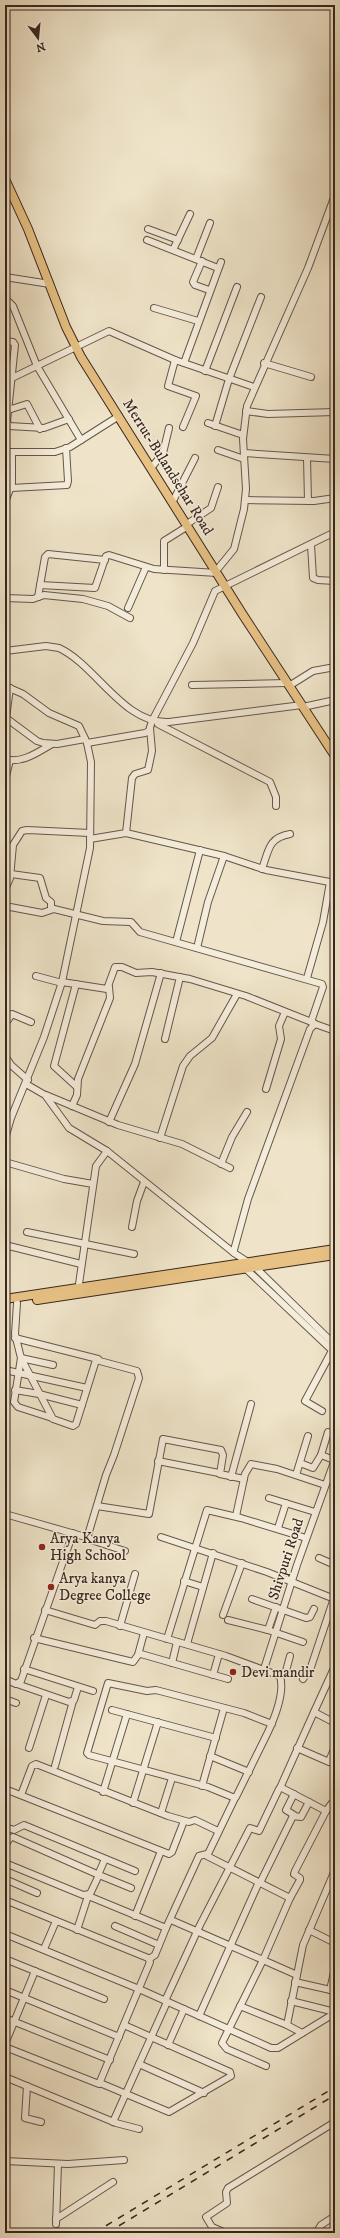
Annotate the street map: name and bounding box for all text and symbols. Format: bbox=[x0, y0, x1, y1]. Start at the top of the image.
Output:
north arrow bbox=[18, 18, 58, 58]
text: N bbox=[34, 39, 47, 55]
street label: Merrut-Bulandsehar Road bbox=[118, 395, 218, 539]
street label: Shivpuri Road bbox=[264, 1515, 308, 1602]
place label: Arya Kanya High School bbox=[50, 1529, 127, 1565]
marker: Arya Kanya High School bbox=[37, 1542, 47, 1552]
place label: Arya kanya Degree College bbox=[59, 1569, 151, 1605]
marker: Arya kanya Degree College bbox=[46, 1582, 56, 1592]
place label: Devi mandir bbox=[241, 1663, 315, 1682]
marker: Devi mandir bbox=[228, 1667, 238, 1677]

